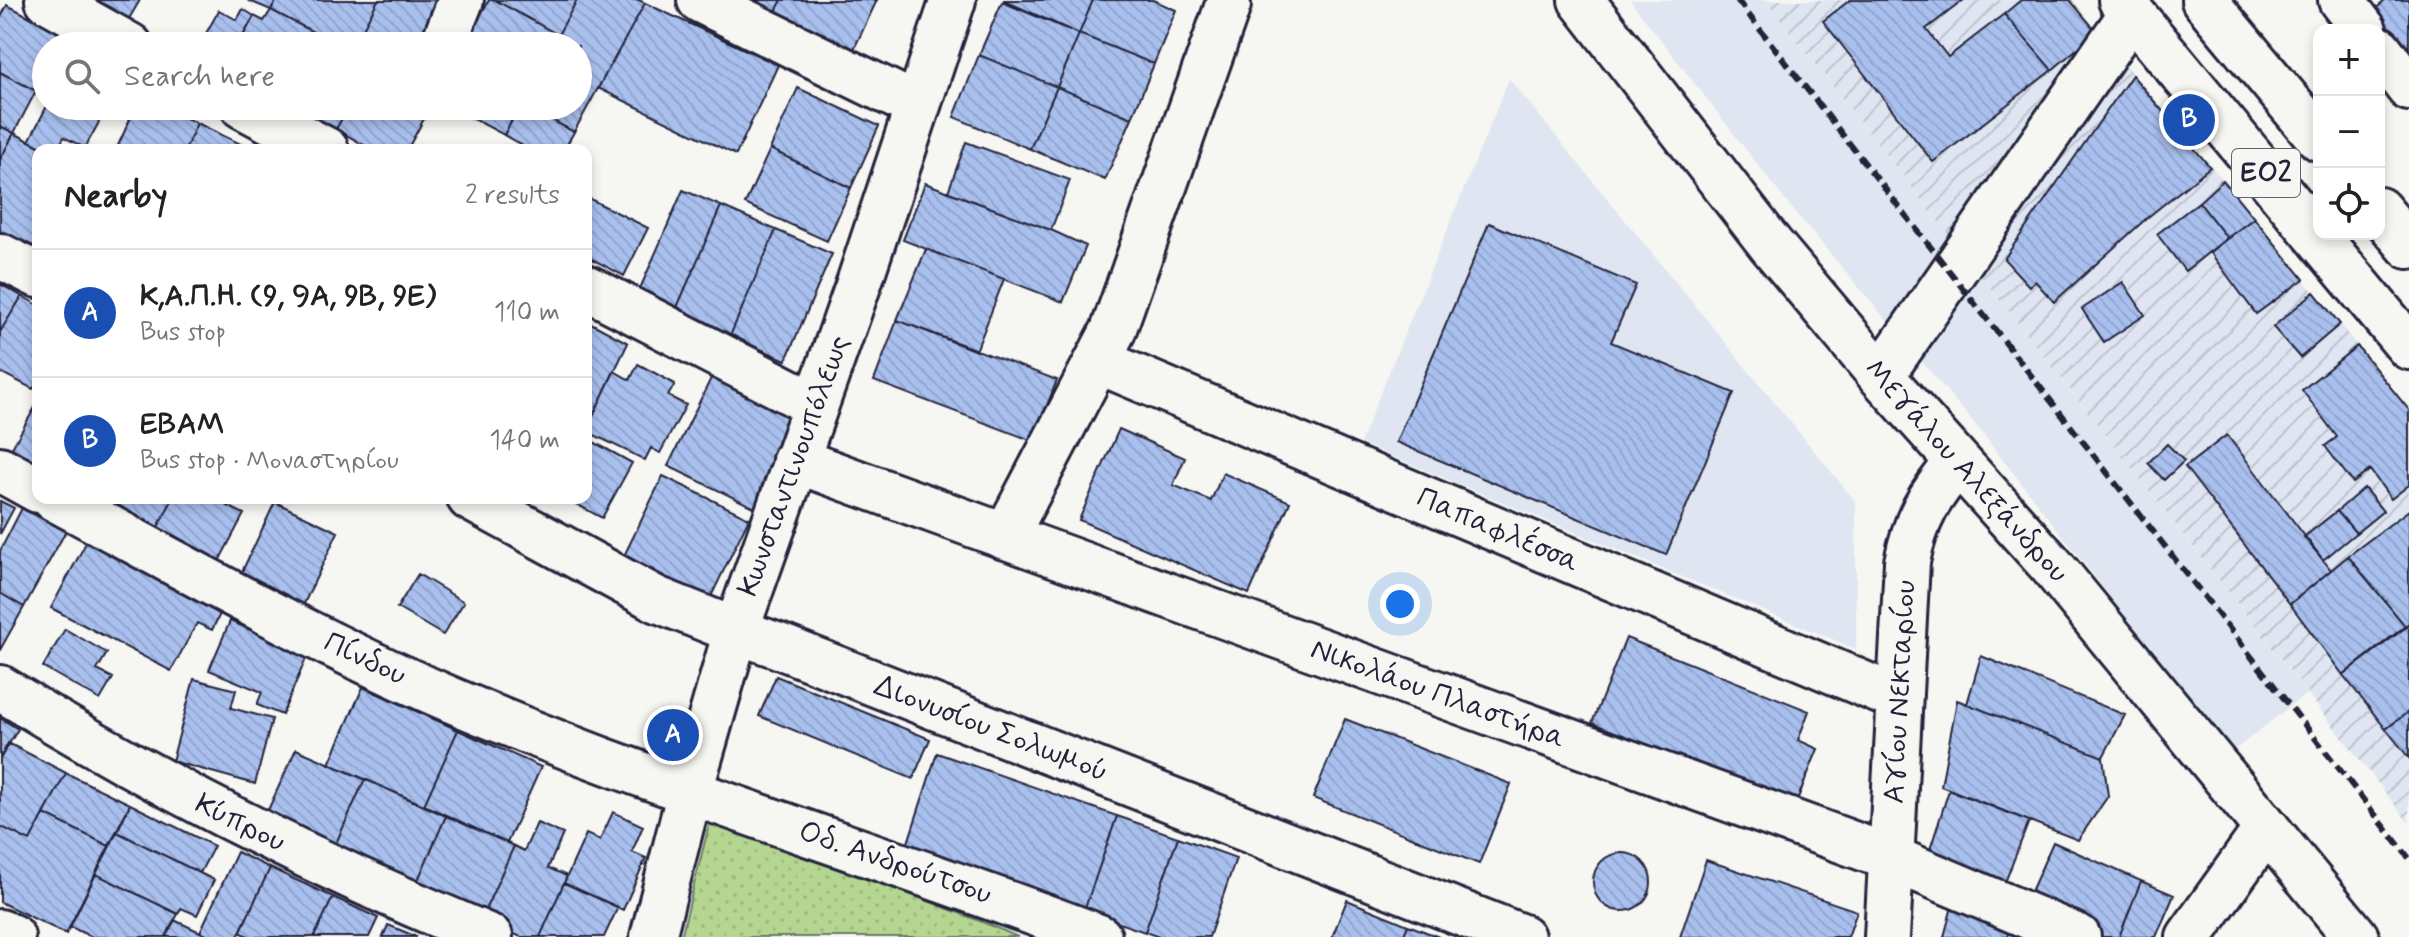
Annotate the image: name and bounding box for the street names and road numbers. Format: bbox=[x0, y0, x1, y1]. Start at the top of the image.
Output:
road number: ΕΟ2 bbox=[2232, 149, 2300, 197]
street label: Κωνσταντινουπόλεως bbox=[729, 330, 859, 602]
street label: Μεγάλου Αλεξάνδρου bbox=[1855, 351, 2077, 591]
street label: Παπαφλέσσα bbox=[1411, 478, 1585, 582]
street label: Αγίου Νεκταρίου bbox=[1875, 579, 1925, 805]
street label: Πίνδου bbox=[318, 623, 412, 695]
street label: Νικολάου Πλαστήρα bbox=[1305, 630, 1571, 758]
street label: Διονυσίου Σολωμού bbox=[868, 666, 1114, 792]
street label: Κύπρου bbox=[188, 784, 292, 862]
street label: Οδ. Ανδρούτσου bbox=[793, 812, 997, 914]

